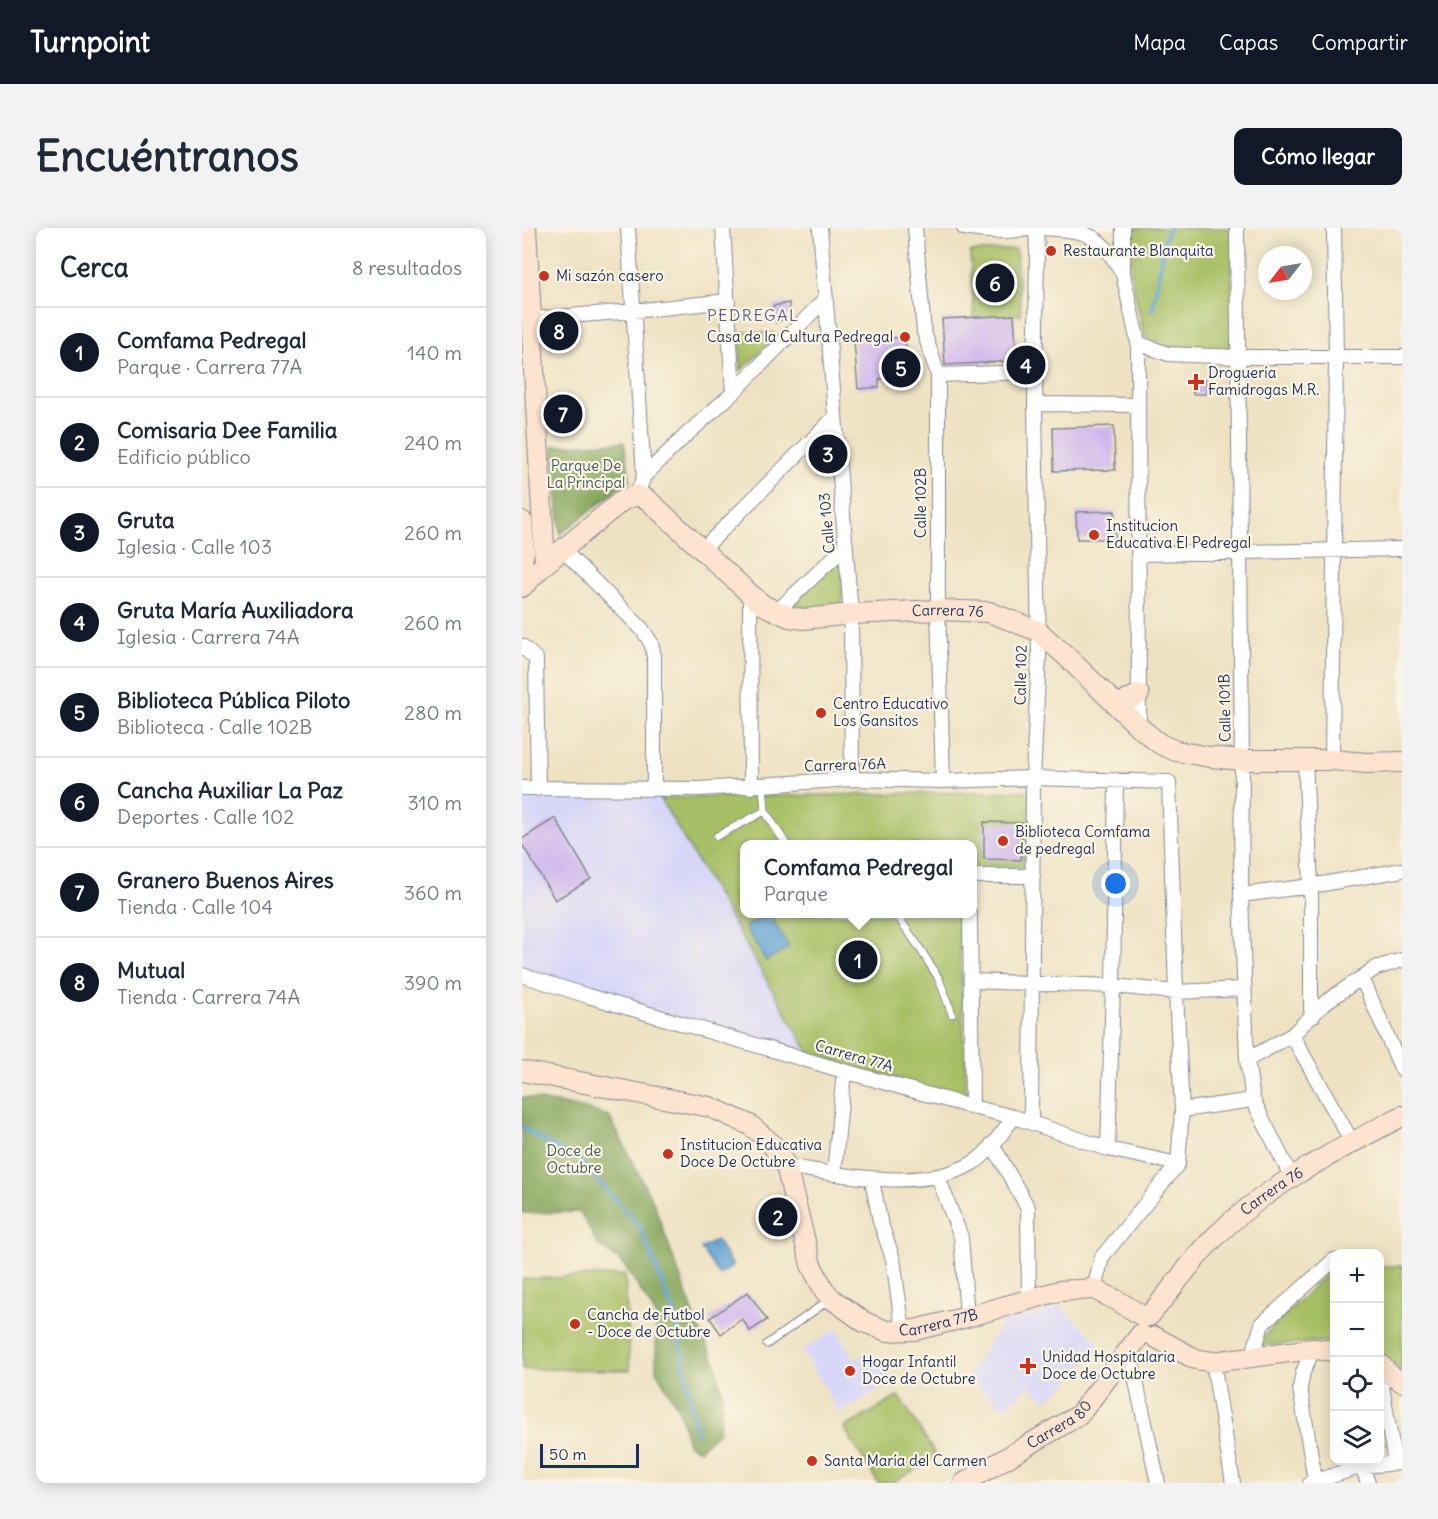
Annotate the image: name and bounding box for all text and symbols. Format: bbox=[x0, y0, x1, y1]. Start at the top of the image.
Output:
text: Turnpoint bbox=[30, 24, 150, 60]
text: Mapa bbox=[1133, 29, 1186, 56]
text: Capas bbox=[1219, 29, 1278, 56]
text: Compartir bbox=[1311, 29, 1408, 56]
button: Cómo llegar bbox=[1234, 128, 1402, 185]
text: Encuéntranos bbox=[36, 130, 299, 182]
place label: Restaurante Blanquita bbox=[1063, 241, 1214, 260]
marker: Restaurante Blanquita bbox=[1044, 244, 1058, 258]
north arrow bbox=[1258, 246, 1312, 300]
text: Cerca bbox=[60, 251, 129, 284]
text: 8 resultados bbox=[352, 255, 462, 280]
pin: 6 bbox=[976, 260, 1014, 306]
place label: Mi sazón casero bbox=[556, 266, 664, 285]
marker: Mi sazón casero bbox=[537, 269, 551, 283]
district label: PEDREGAL bbox=[707, 305, 799, 325]
pin: 8 bbox=[540, 308, 579, 354]
text: Comfama Pedregal bbox=[117, 326, 306, 354]
place label: Casa de la Cultura Pedregal bbox=[707, 327, 893, 346]
marker: Casa de la Cultura Pedregal bbox=[898, 330, 912, 344]
text: 1 bbox=[76, 340, 83, 365]
text: 140 m bbox=[407, 340, 462, 365]
pin: 4 bbox=[1006, 342, 1046, 388]
pin: 5 bbox=[882, 346, 920, 390]
text: Parque · Carrera 77A bbox=[117, 354, 302, 379]
place label: Droguería Famidrogas M.R. bbox=[1208, 363, 1319, 399]
marker: Droguería Famidrogas M.R. bbox=[1189, 375, 1203, 389]
pin: 7 bbox=[544, 392, 582, 436]
text: Comisaria Dee Familia bbox=[117, 416, 337, 444]
text: 2 bbox=[74, 430, 85, 455]
text: 240 m bbox=[404, 430, 462, 455]
pin: 3 bbox=[808, 432, 848, 476]
text: Edificio público bbox=[117, 444, 251, 469]
park label: Parque De La Principal bbox=[547, 456, 625, 492]
street label: Calle 102B bbox=[911, 468, 930, 538]
street label: Calle 103 bbox=[814, 492, 839, 554]
text: Gruta bbox=[117, 506, 175, 534]
place label: Institucion Educativa El Pedregal bbox=[1106, 516, 1251, 552]
text: 3 bbox=[74, 520, 85, 545]
text: 260 m bbox=[404, 520, 462, 545]
marker: Institucion Educativa El Pedregal bbox=[1087, 528, 1101, 542]
text: Iglesia · Calle 103 bbox=[117, 534, 272, 559]
text: Gruta María Auxiliadora bbox=[117, 596, 354, 624]
street label: Carrera 76 bbox=[911, 600, 984, 621]
text: 4 bbox=[74, 610, 85, 635]
text: 260 m bbox=[404, 610, 462, 635]
text: Iglesia · Carrera 74A bbox=[117, 624, 300, 649]
street label: Calle 102 bbox=[1010, 644, 1031, 706]
street label: Calle 101B bbox=[1214, 674, 1235, 742]
text: Biblioteca Pública Piloto bbox=[117, 686, 350, 714]
place label: Centro Educativo Los Gansitos bbox=[833, 694, 948, 730]
text: 5 bbox=[74, 700, 85, 725]
text: 280 m bbox=[404, 700, 462, 725]
marker: Centro Educativo Los Gansitos bbox=[814, 706, 828, 720]
text: Biblioteca · Calle 102B bbox=[117, 714, 312, 739]
street label: Carrera 76A bbox=[804, 754, 887, 775]
text: Cancha Auxiliar La Paz bbox=[117, 776, 343, 804]
text: 6 bbox=[74, 790, 85, 815]
text: 310 m bbox=[407, 790, 462, 815]
text: Deportes · Calle 102 bbox=[117, 804, 294, 829]
place label: Biblioteca Comfama de pedregal bbox=[1015, 822, 1151, 858]
marker: Biblioteca Comfama de pedregal bbox=[996, 834, 1010, 848]
popup bbox=[740, 840, 977, 918]
text: Comfama Pedregal bbox=[764, 853, 953, 881]
text: Granero Buenos Aires bbox=[117, 866, 334, 894]
your location bbox=[1101, 869, 1130, 898]
text: 7 bbox=[75, 880, 84, 905]
text: 360 m bbox=[404, 880, 462, 905]
text: Parque bbox=[764, 881, 828, 906]
text: Tienda · Calle 104 bbox=[117, 894, 273, 919]
pin: 1 bbox=[838, 938, 878, 982]
text: Mutual bbox=[117, 956, 185, 984]
text: 8 bbox=[74, 970, 85, 995]
text: 390 m bbox=[404, 970, 462, 995]
text: Tienda · Carrera 74A bbox=[117, 984, 300, 1009]
street label: Carrera 77A bbox=[813, 1035, 896, 1076]
place label: Institucion Educativa Doce De Octubre bbox=[680, 1135, 823, 1171]
park label: Doce de Octubre bbox=[546, 1141, 602, 1177]
marker: Institucion Educativa Doce De Octubre bbox=[661, 1147, 675, 1161]
street label: Carrera 76 bbox=[1236, 1163, 1306, 1219]
pin: 2 bbox=[758, 1194, 798, 1240]
map controls bbox=[1330, 1249, 1384, 1465]
button: + bbox=[1330, 1249, 1384, 1303]
button: − bbox=[1330, 1303, 1384, 1357]
street label: Carrera 77B bbox=[898, 1304, 980, 1340]
place label: Cancha de Futbol - Doce de Octubre bbox=[587, 1305, 711, 1341]
marker: Cancha de Futbol - Doce de Octubre bbox=[568, 1317, 582, 1331]
place label: Unidad Hospitalaria Doce de Octubre bbox=[1042, 1347, 1176, 1383]
place label: Hogar Infantil Doce de Octubre bbox=[862, 1352, 976, 1388]
marker: Unidad Hospitalaria Doce de Octubre bbox=[1019, 1357, 1037, 1375]
button: locate bbox=[1330, 1357, 1384, 1411]
marker: Hogar Infantil Doce de Octubre bbox=[843, 1364, 857, 1378]
street label: Carrera 80 bbox=[1023, 1396, 1096, 1453]
button: layers bbox=[1330, 1411, 1384, 1465]
scale bar bbox=[540, 1441, 639, 1468]
text: 50 m bbox=[549, 1444, 587, 1464]
place label: Santa María del Carmen bbox=[824, 1451, 987, 1470]
marker: Santa María del Carmen bbox=[805, 1454, 819, 1468]

